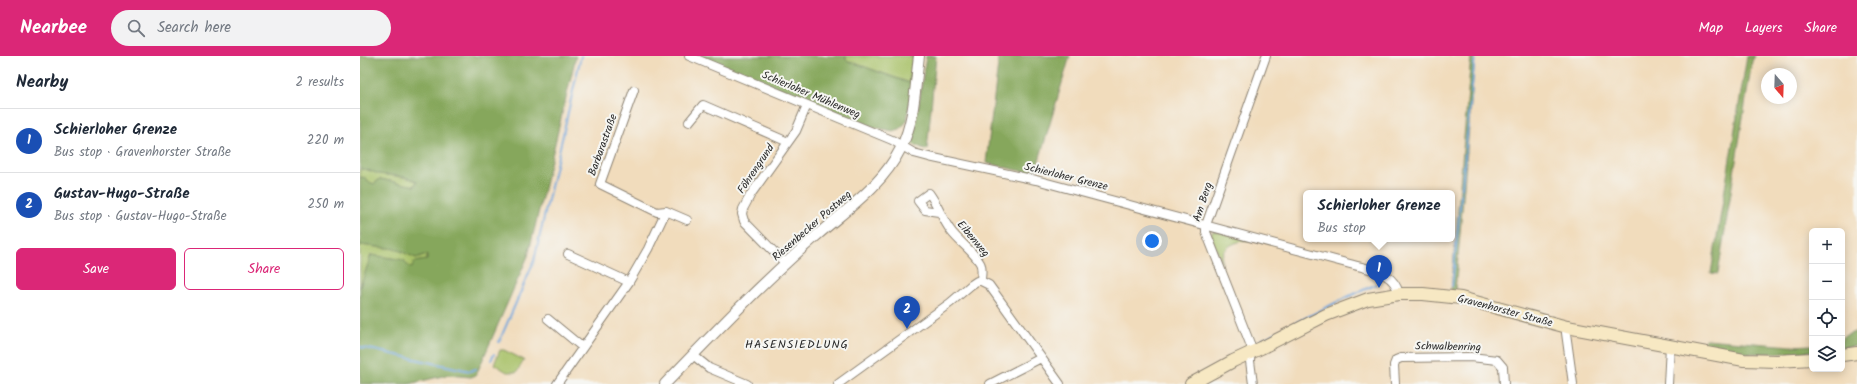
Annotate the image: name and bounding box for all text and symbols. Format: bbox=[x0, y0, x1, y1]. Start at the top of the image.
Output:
search box bbox=[111, 10, 391, 46]
text: Nearbee bbox=[20, 13, 87, 43]
text: Search here bbox=[157, 16, 231, 40]
icon: search bbox=[125, 17, 147, 39]
text: Map bbox=[1699, 17, 1723, 39]
text: Layers bbox=[1745, 17, 1783, 39]
text: Share bbox=[1805, 17, 1837, 39]
street label: Schierloher Mühlenweg bbox=[759, 66, 863, 124]
north arrow bbox=[1761, 68, 1797, 104]
text: Nearby bbox=[16, 69, 68, 96]
text: 2 results bbox=[296, 72, 344, 93]
street label: Barbarastraße bbox=[583, 111, 623, 178]
text: Schierloher Grenze bbox=[54, 118, 177, 142]
text: 1 bbox=[27, 130, 31, 151]
text: 220 m bbox=[307, 130, 344, 151]
street label: Föhrengrund bbox=[733, 140, 780, 197]
text: Bus stop · Gravenhorster Straße bbox=[54, 142, 231, 163]
street label: Schierloher Grenze bbox=[1022, 158, 1110, 196]
street label: Am Berg bbox=[1188, 180, 1218, 224]
text: Gustav-Hugo-Straße bbox=[54, 182, 189, 206]
street label: Riesenbecker Postweg bbox=[768, 186, 856, 266]
popup bbox=[1303, 190, 1455, 242]
text: 2 bbox=[25, 194, 33, 215]
text: 250 m bbox=[307, 194, 344, 215]
text: Schierloher Grenze bbox=[1317, 194, 1441, 218]
text: Bus stop · Gustav-Hugo-Straße bbox=[54, 206, 227, 227]
street label: Eibenweg bbox=[952, 217, 994, 261]
text: Bus stop bbox=[1317, 218, 1365, 239]
map controls bbox=[1809, 228, 1845, 372]
button: + bbox=[1809, 228, 1845, 264]
your location bbox=[1142, 231, 1162, 251]
button: Save bbox=[16, 248, 176, 290]
button: Share bbox=[184, 248, 344, 290]
pin: 1 bbox=[1366, 255, 1392, 288]
button: − bbox=[1809, 264, 1845, 300]
street label: Gravenhorster Straße bbox=[1455, 290, 1555, 332]
pin: 2 bbox=[894, 296, 920, 329]
button: locate bbox=[1809, 300, 1845, 336]
district label: HASENSIEDLUNG bbox=[745, 335, 849, 354]
button: layers bbox=[1809, 336, 1845, 372]
street label: Schwalbenring bbox=[1415, 337, 1481, 357]

